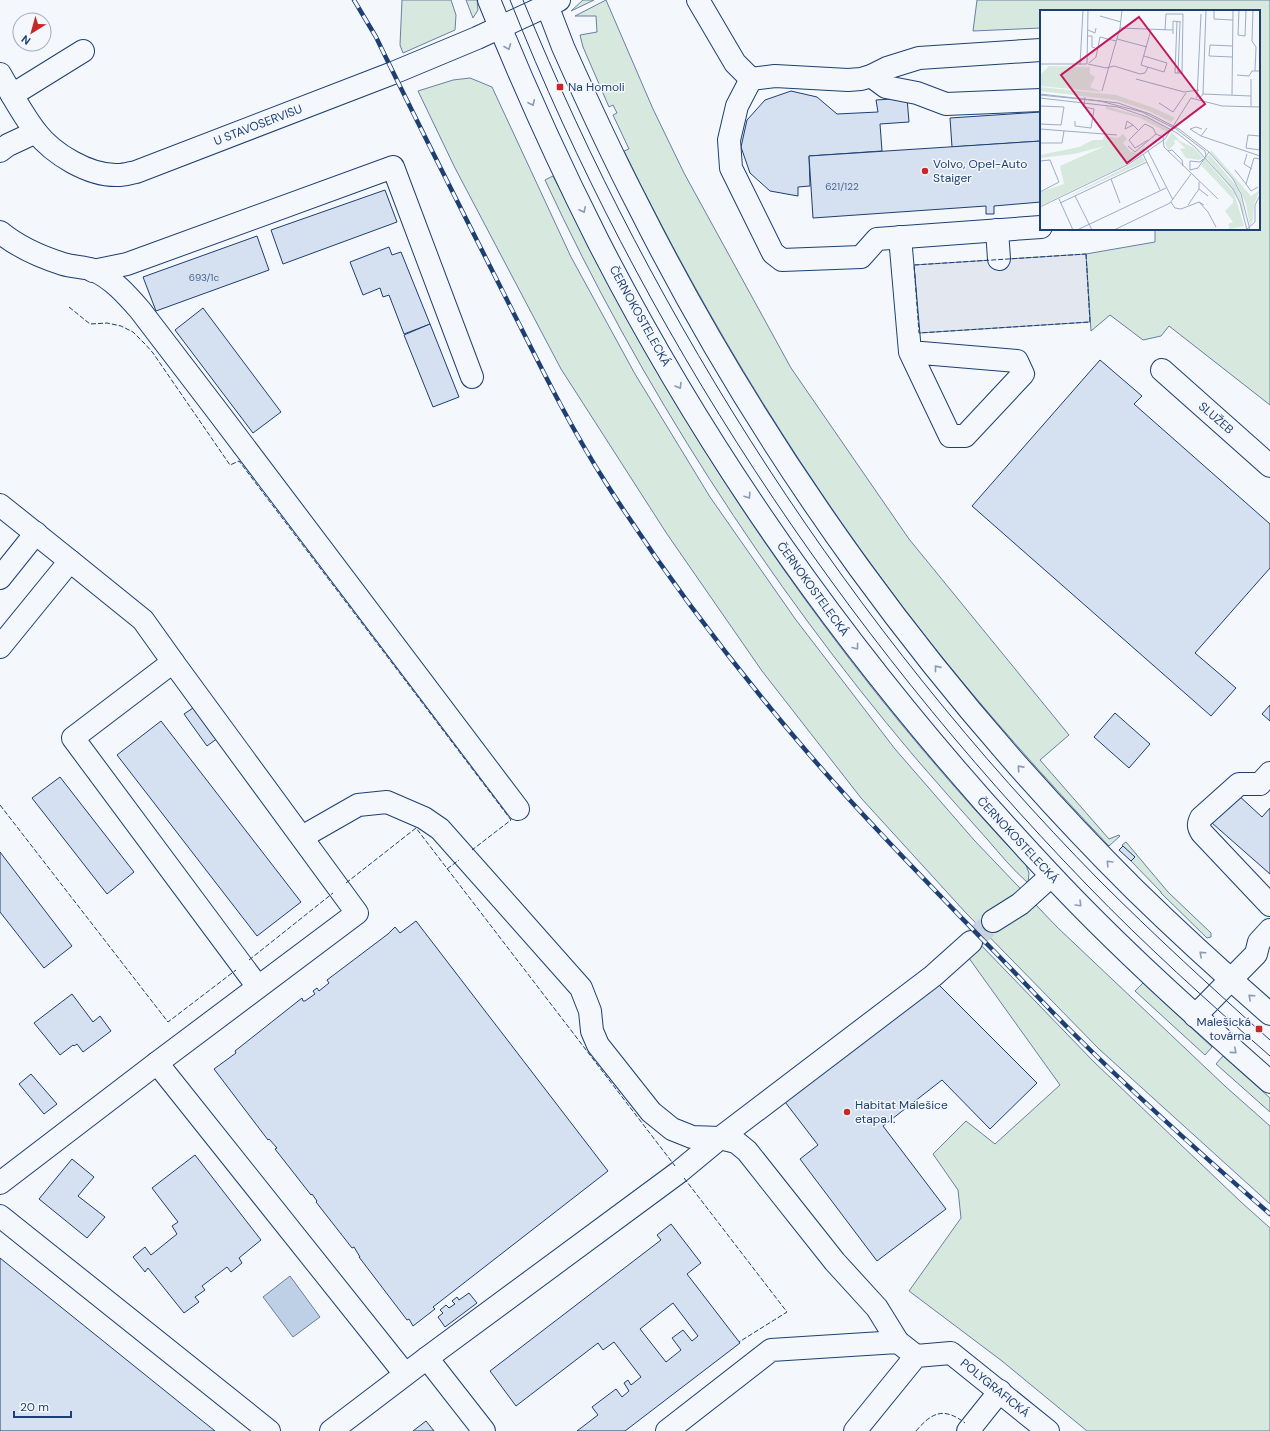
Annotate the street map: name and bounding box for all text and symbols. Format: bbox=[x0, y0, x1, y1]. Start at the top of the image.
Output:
inset map bbox=[1040, 10, 1260, 230]
north arrow bbox=[12, 12, 52, 52]
text: N bbox=[19, 32, 33, 48]
one-way arrow bbox=[504, 44, 512, 51]
place label: Na Homoli bbox=[568, 79, 625, 95]
marker: Na Homoli bbox=[555, 82, 565, 92]
one-way arrow bbox=[528, 99, 536, 106]
street label: U STAVOSERVISU bbox=[211, 101, 305, 149]
place label: Volvo, Opel-Auto Staiger bbox=[933, 156, 1027, 186]
marker: Volvo, Opel-Auto Staiger bbox=[920, 166, 930, 176]
house number: 621/122 bbox=[825, 180, 859, 193]
one-way arrow bbox=[578, 206, 586, 213]
street label: ČERNOKOSTELECKÁ bbox=[606, 263, 674, 369]
house number: 693/1c bbox=[189, 271, 219, 284]
one-way arrow bbox=[675, 381, 682, 389]
street label: SLUŽEB bbox=[1195, 398, 1237, 438]
one-way arrow bbox=[743, 491, 750, 498]
street label: ČERNOKOSTELECKÁ bbox=[773, 539, 853, 639]
one-way arrow bbox=[851, 643, 858, 650]
one-way arrow bbox=[934, 666, 941, 673]
one-way arrow bbox=[1018, 765, 1025, 772]
street label: ČERNOKOSTELECKÁ bbox=[974, 793, 1062, 887]
one-way arrow bbox=[1106, 860, 1114, 868]
one-way arrow bbox=[1074, 899, 1082, 907]
one-way arrow bbox=[1199, 951, 1207, 958]
one-way arrow bbox=[1248, 995, 1255, 1002]
place label: Malešická továrna bbox=[1197, 1014, 1251, 1044]
marker: Malešická továrna bbox=[1254, 1024, 1264, 1034]
one-way arrow bbox=[1230, 1047, 1237, 1054]
place label: Habitat Malešice etapa I. bbox=[855, 1097, 948, 1127]
marker: Habitat Malešice etapa I. bbox=[842, 1107, 852, 1117]
street label: POLYGRAFICKÁ bbox=[957, 1355, 1033, 1421]
scale bar bbox=[14, 1393, 71, 1419]
text: 20 m bbox=[20, 1399, 49, 1415]

